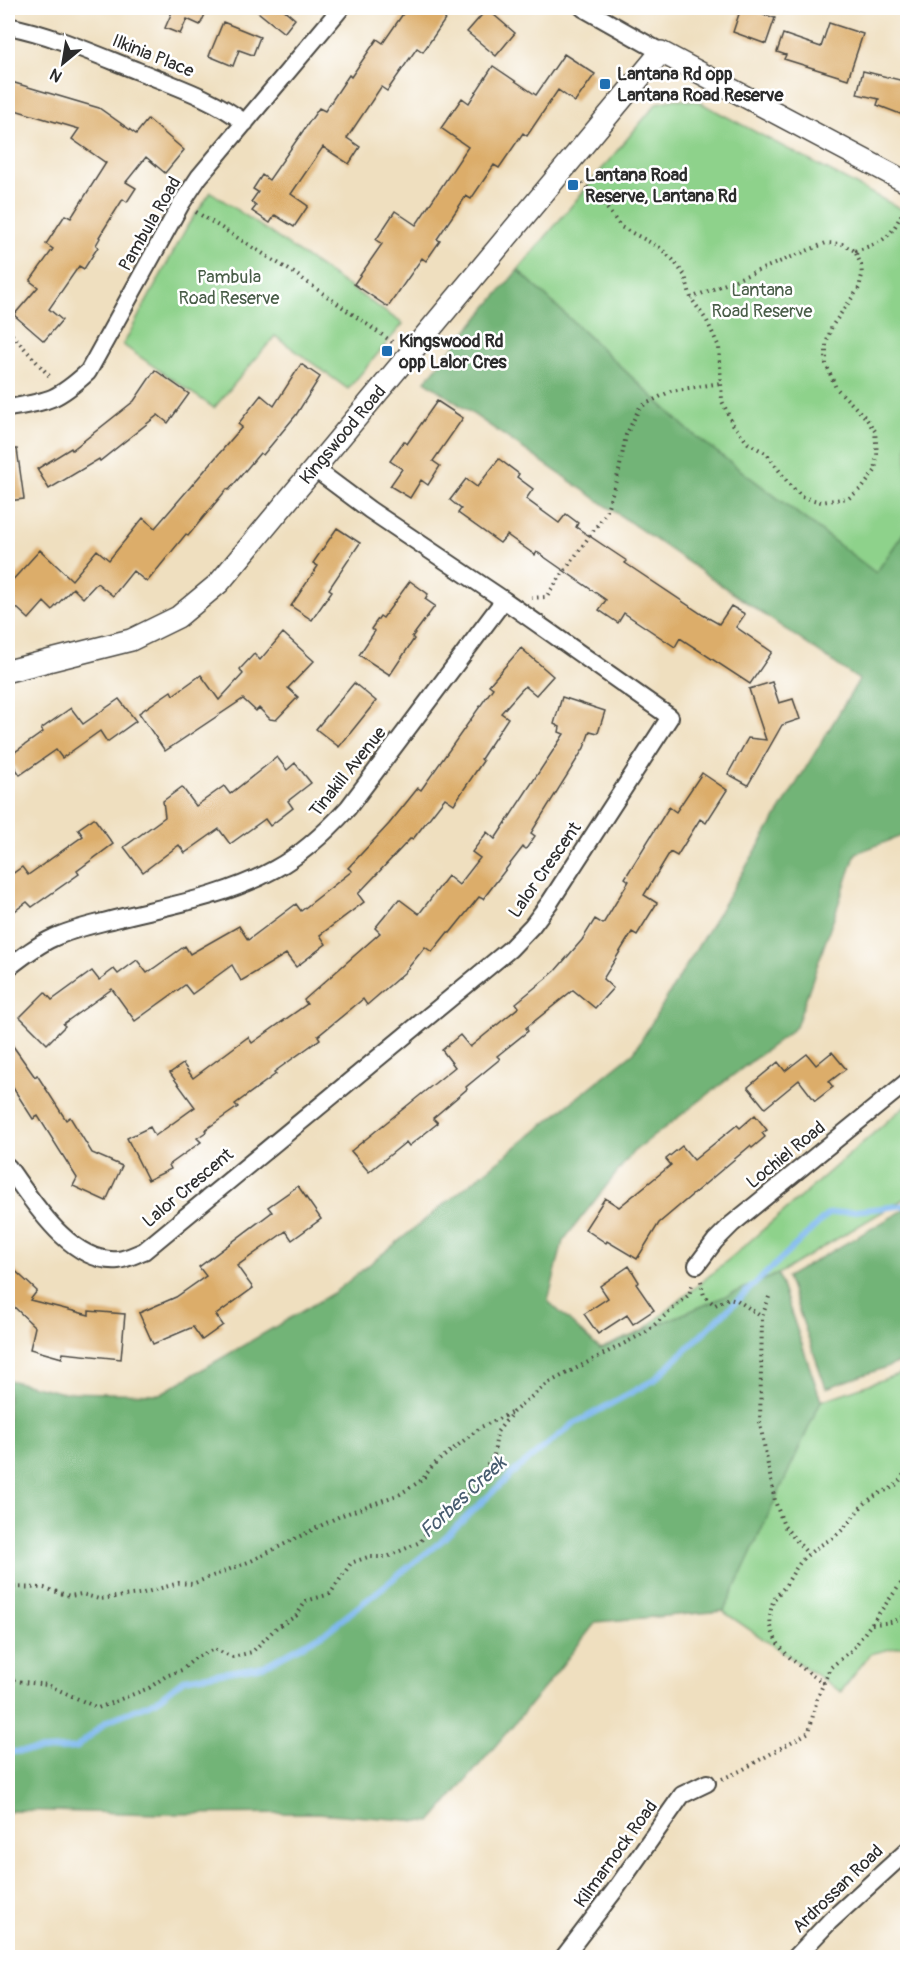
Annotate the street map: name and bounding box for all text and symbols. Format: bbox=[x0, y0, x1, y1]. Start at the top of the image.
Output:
street label: Ilkinia Place bbox=[109, 29, 197, 83]
north arrow bbox=[33, 33, 93, 93]
place label: Lantana Rd opp Lantana Road Reserve bbox=[617, 63, 784, 107]
text: N bbox=[46, 64, 66, 86]
marker: Lantana Rd opp Lantana Road Reserve bbox=[598, 77, 612, 91]
place label: Lantana Road Reserve, Lantana Rd bbox=[585, 164, 737, 208]
street label: Pambula Road bbox=[114, 173, 186, 275]
marker: Lantana Road Reserve, Lantana Rd bbox=[566, 178, 580, 192]
park label: Pambula Road Reserve bbox=[179, 266, 280, 310]
park label: Lantana Road Reserve bbox=[712, 279, 813, 323]
place label: Kingswood Rd opp Lalor Cres bbox=[398, 330, 508, 374]
marker: Kingswood Rd opp Lalor Cres bbox=[380, 344, 394, 358]
street label: Kingswood Road bbox=[295, 381, 391, 489]
street label: Tinakill Avenue bbox=[304, 722, 392, 822]
street label: Lalor Crescent bbox=[504, 817, 587, 922]
street label: Lochiel Road bbox=[742, 1116, 830, 1194]
street label: Lalor Crescent bbox=[138, 1143, 239, 1233]
water label: Forbes Creek bbox=[415, 1450, 513, 1543]
street label: Kilmarnock Road bbox=[569, 1796, 663, 1912]
street label: Ardrossan Road bbox=[788, 1840, 888, 1938]

